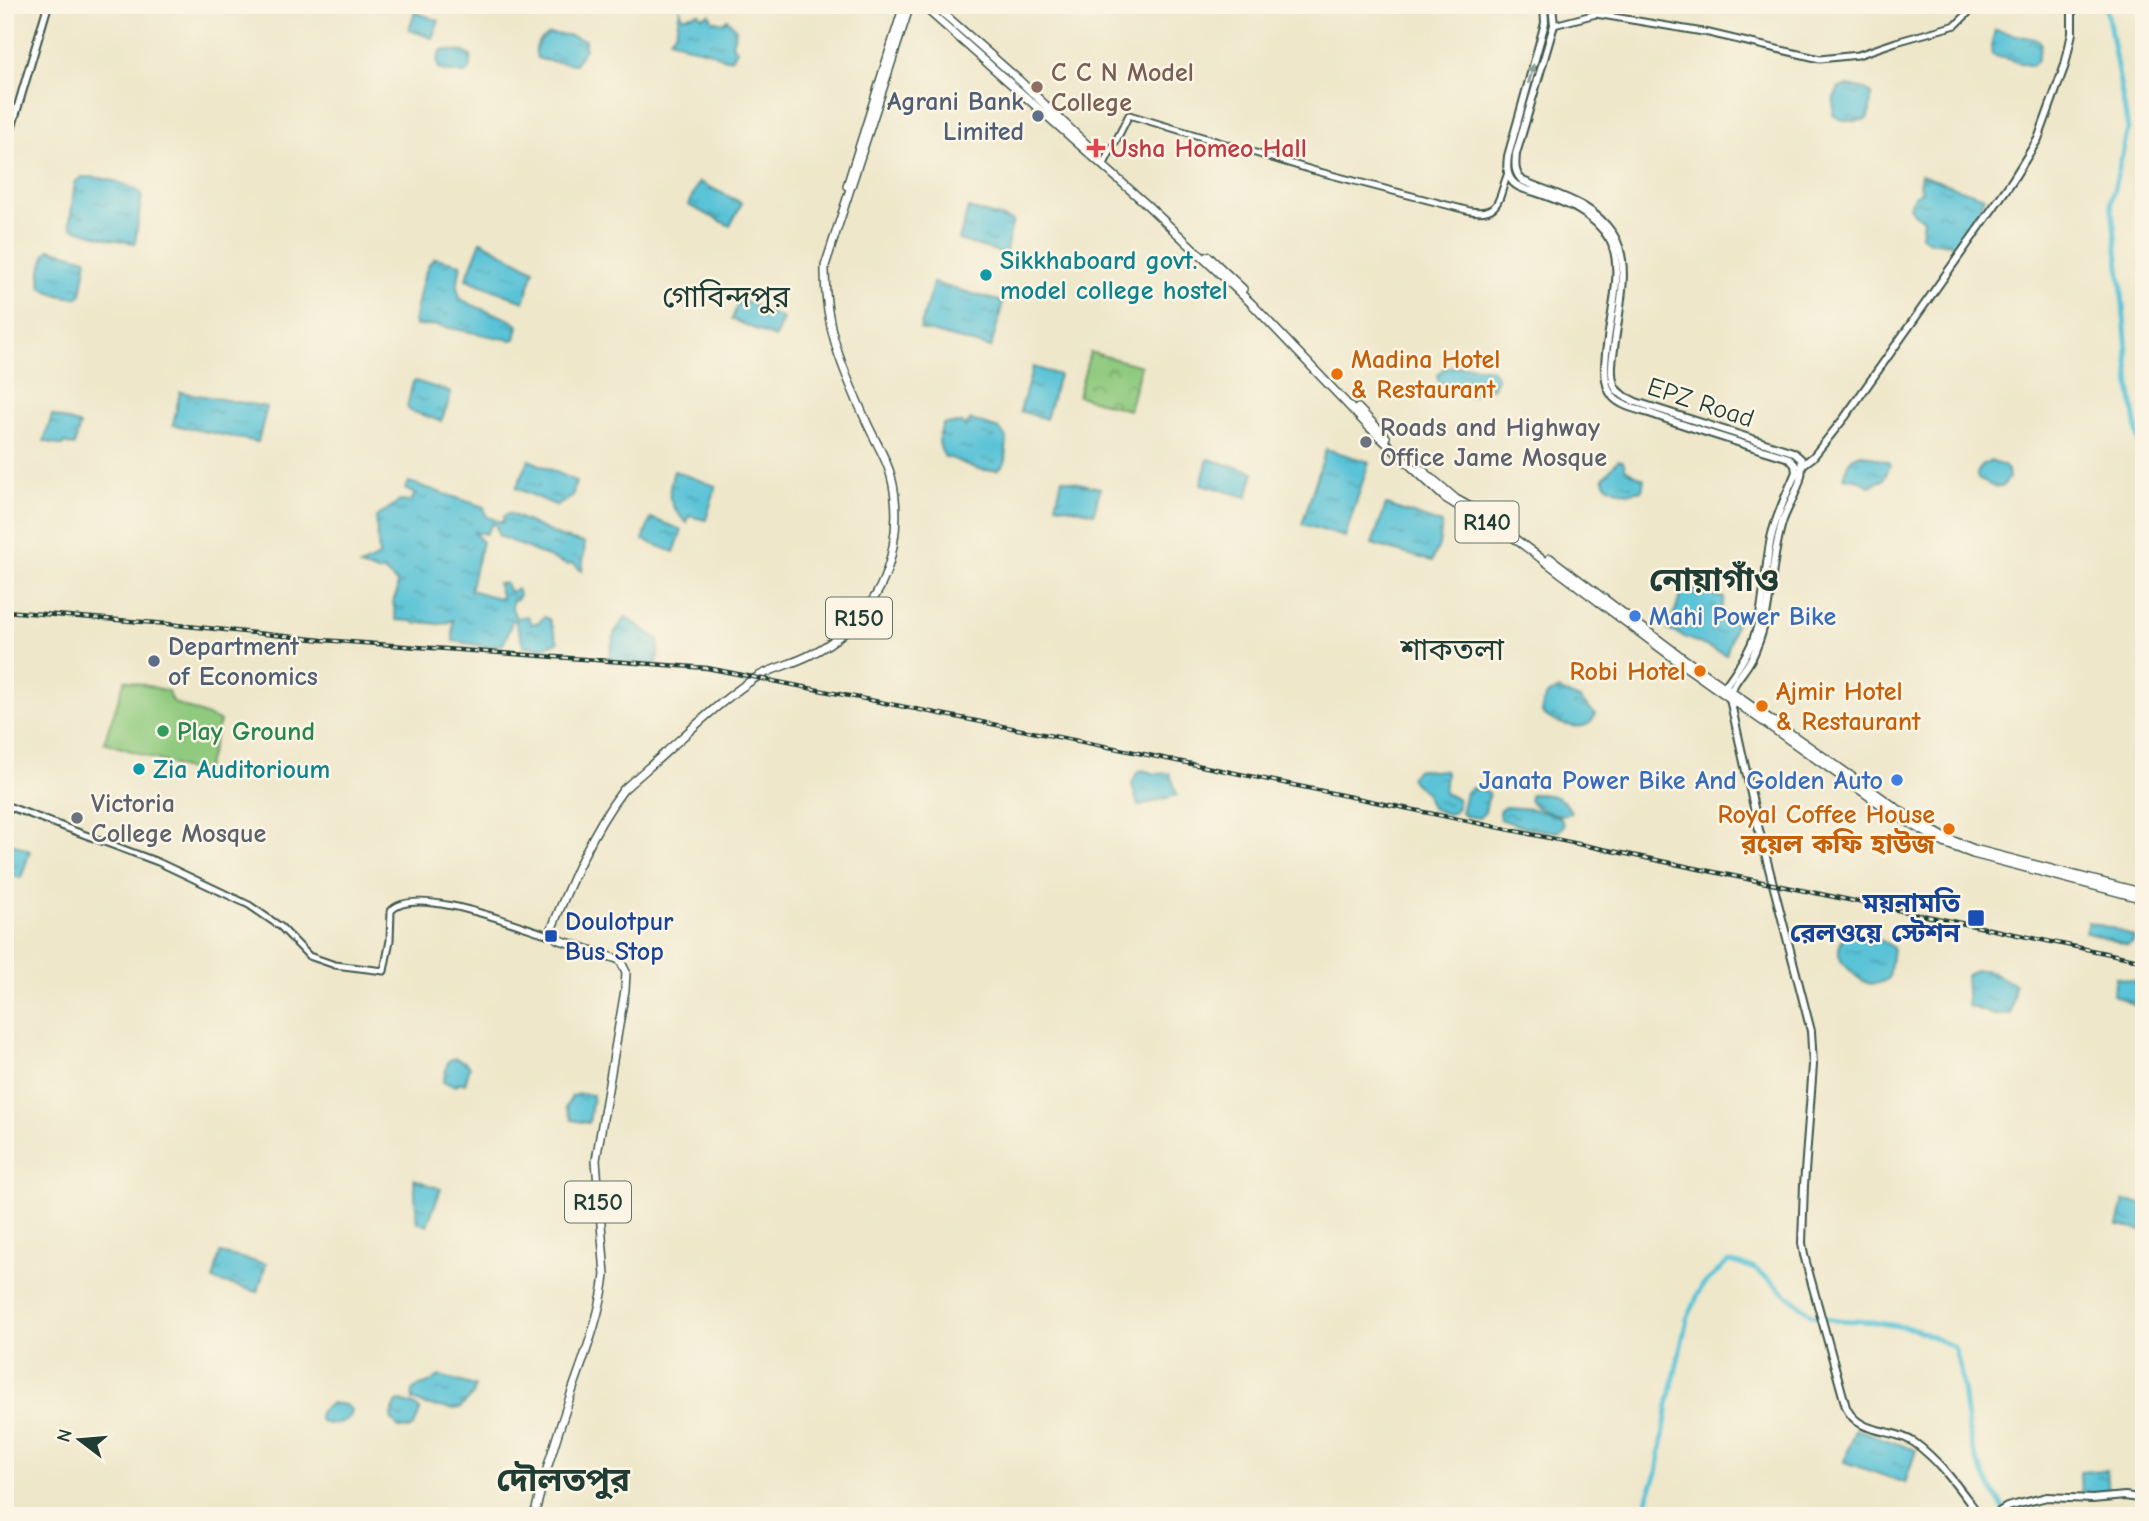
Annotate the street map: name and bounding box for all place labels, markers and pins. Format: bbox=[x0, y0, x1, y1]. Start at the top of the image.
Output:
place label: C C N Model College bbox=[1051, 58, 1194, 118]
marker: C C N Model College bbox=[1029, 79, 1045, 95]
place label: Agrani Bank Limited bbox=[887, 87, 1024, 147]
marker: Agrani Bank Limited bbox=[1030, 108, 1046, 124]
place label: Usha Homeo Hall bbox=[1110, 134, 1307, 164]
marker: Usha Homeo Hall bbox=[1088, 140, 1104, 156]
place label: Sikkhaboard govt. model college hostel bbox=[1000, 246, 1228, 306]
marker: Sikkhaboard govt. model college hostel bbox=[978, 267, 994, 283]
place label: Madina Hotel & Restaurant bbox=[1351, 345, 1500, 405]
marker: Madina Hotel & Restaurant bbox=[1329, 366, 1345, 382]
place label: Roads and Highway Office Jame Mosque bbox=[1380, 413, 1607, 473]
marker: Roads and Highway Office Jame Mosque bbox=[1358, 434, 1374, 450]
place label: Mahi Power Bike bbox=[1649, 602, 1836, 632]
marker: Mahi Power Bike bbox=[1627, 608, 1643, 624]
place label: Department of Economics bbox=[168, 632, 318, 692]
marker: Department of Economics bbox=[146, 653, 162, 669]
place label: Robi Hotel bbox=[1569, 657, 1686, 687]
marker: Robi Hotel bbox=[1692, 663, 1708, 679]
place label: Ajmir Hotel & Restaurant bbox=[1776, 677, 1921, 737]
marker: Ajmir Hotel & Restaurant bbox=[1754, 698, 1770, 714]
place label: Play Ground bbox=[177, 717, 315, 747]
marker: Play Ground bbox=[155, 723, 171, 739]
place label: Zia Auditorioum bbox=[153, 755, 330, 785]
marker: Zia Auditorioum bbox=[131, 761, 147, 777]
place label: Janata Power Bike And Golden Auto bbox=[1479, 766, 1883, 796]
marker: Janata Power Bike And Golden Auto bbox=[1889, 772, 1905, 788]
place label: Victoria College Mosque bbox=[91, 789, 267, 849]
place label: Royal Coffee House রয়েল কফি হাউজ bbox=[1717, 800, 1935, 860]
marker: Victoria College Mosque bbox=[69, 810, 85, 826]
marker: Royal Coffee House রয়েল কফি হাউজ bbox=[1941, 821, 1957, 837]
place label: ময়নামতি রেলওয়ে স্টেশন bbox=[1790, 887, 1961, 949]
place label: Doulotpur Bus Stop bbox=[565, 907, 674, 967]
marker: ময়নামতি রেলওয়ে স্টেশন bbox=[1966, 908, 1986, 928]
marker: Doulotpur Bus Stop bbox=[543, 928, 559, 944]

